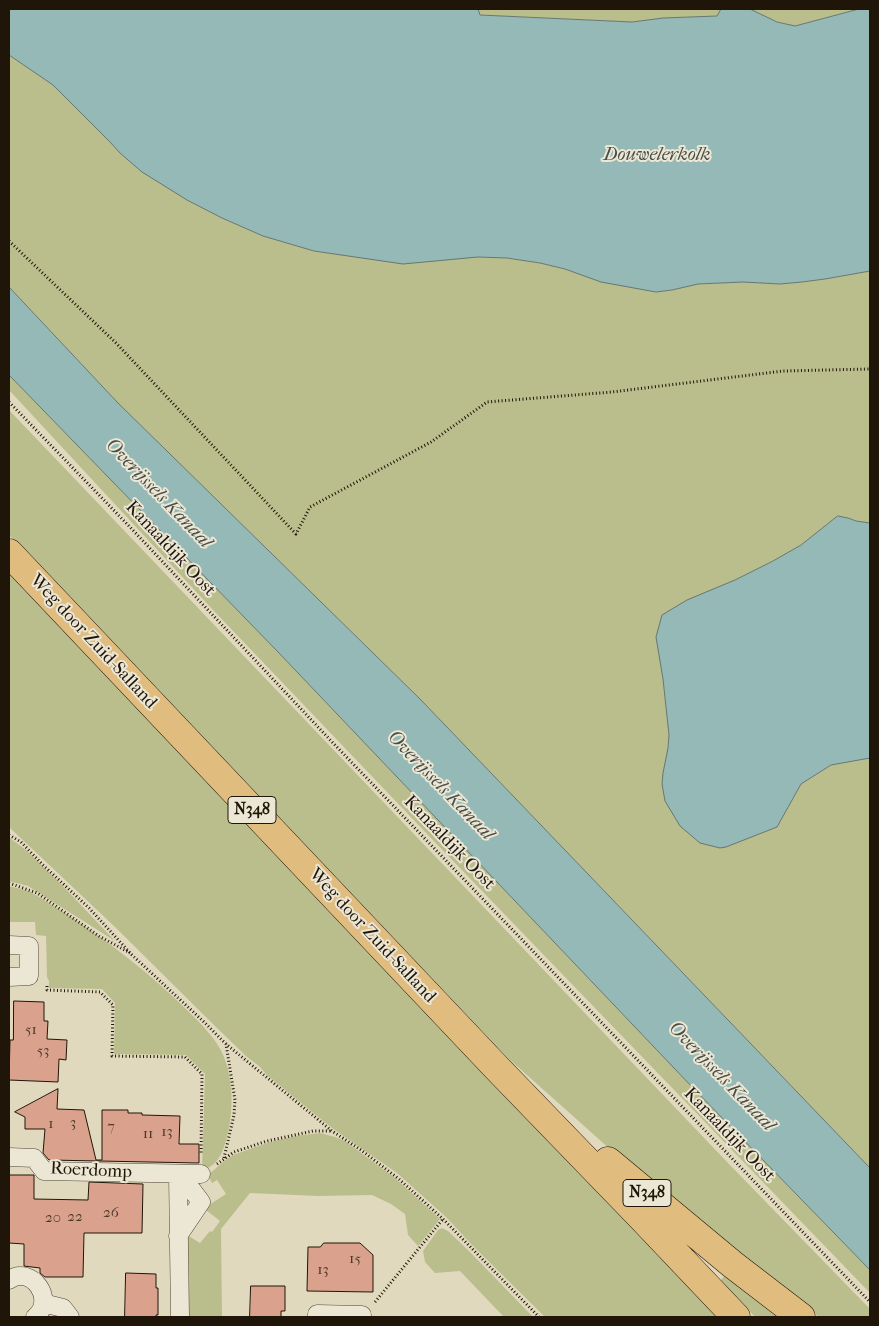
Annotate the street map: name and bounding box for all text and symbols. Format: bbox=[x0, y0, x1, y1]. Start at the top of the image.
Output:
water label: Douwelerkolk bbox=[604, 144, 710, 166]
water label: Overijssels Kanaal bbox=[100, 434, 216, 554]
street label: Kanaaldijk Oost bbox=[120, 497, 220, 601]
street label: Weg door Zuid-Salland bbox=[25, 570, 161, 714]
water label: Overijssels Kanaal bbox=[382, 726, 498, 846]
street label: Kanaaldijk Oost bbox=[399, 791, 499, 895]
road number: N348 bbox=[228, 796, 276, 824]
street label: Weg door Zuid-Salland bbox=[304, 864, 440, 1008]
water label: Overijssels Kanaal bbox=[663, 1017, 779, 1137]
house number: 51 bbox=[25, 1021, 37, 1039]
house number: 53 bbox=[37, 1042, 49, 1060]
street label: Kanaaldijk Oost bbox=[679, 1083, 779, 1187]
house number: 3 bbox=[70, 1114, 76, 1132]
house number: 1 bbox=[48, 1115, 54, 1133]
house number: 7 bbox=[107, 1118, 115, 1136]
house number: 13 bbox=[161, 1123, 173, 1141]
house number: 11 bbox=[143, 1125, 153, 1143]
street label: Roerdomp bbox=[50, 1158, 132, 1184]
road number: N348 bbox=[623, 1180, 671, 1206]
house number: 26 bbox=[103, 1204, 119, 1222]
house number: 22 bbox=[67, 1208, 83, 1226]
house number: 20 bbox=[45, 1209, 61, 1227]
house number: 15 bbox=[349, 1250, 361, 1268]
house number: 13 bbox=[317, 1261, 329, 1279]

